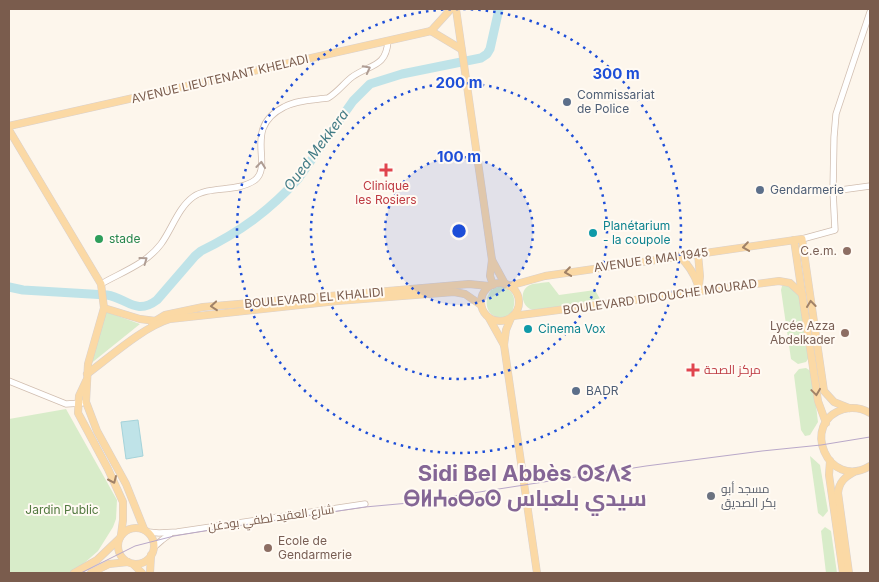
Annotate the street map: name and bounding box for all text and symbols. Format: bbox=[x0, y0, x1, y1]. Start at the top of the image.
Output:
street label: AVENUE LIEUTENANT KHELADI bbox=[130, 51, 310, 106]
text: 300 m bbox=[592, 64, 640, 83]
one-way arrow bbox=[362, 65, 371, 75]
text: 200 m bbox=[436, 73, 482, 92]
place label: Commissariat de Police bbox=[577, 87, 655, 116]
marker: Commissariat de Police bbox=[561, 96, 573, 108]
water label: Oued Mekkera bbox=[280, 106, 352, 194]
text: 100 m bbox=[437, 147, 481, 166]
one-way arrow bbox=[255, 161, 266, 169]
marker: Clinique les Rosiers bbox=[379, 163, 393, 177]
place label: Clinique les Rosiers bbox=[355, 178, 417, 207]
place label: Gendarmerie bbox=[770, 182, 844, 197]
marker: Gendarmerie bbox=[754, 184, 766, 196]
place label: Planétarium - la coupole bbox=[603, 218, 671, 247]
centre of rings bbox=[450, 222, 468, 240]
marker: Planétarium - la coupole bbox=[587, 227, 599, 239]
place label: stade bbox=[109, 231, 140, 246]
marker: stade bbox=[93, 233, 105, 245]
one-way arrow bbox=[742, 241, 750, 251]
place label: C.e.m. bbox=[800, 243, 837, 258]
street label: AVENUE 8 MAI 1945 bbox=[593, 244, 709, 275]
marker: C.e.m. bbox=[841, 245, 853, 257]
one-way arrow bbox=[138, 257, 148, 266]
one-way arrow bbox=[564, 267, 572, 277]
street label: BOULEVARD DIDOUCHE MOURAD bbox=[562, 275, 758, 318]
street label: BOULEVARD EL KHALIDI bbox=[244, 284, 384, 311]
one-way arrow bbox=[210, 300, 218, 311]
one-way arrow bbox=[807, 300, 817, 309]
place label: Lycée Azza Abdelkader bbox=[770, 318, 835, 347]
place label: Cinema Vox bbox=[538, 321, 606, 336]
marker: Cinema Vox bbox=[522, 323, 534, 335]
marker: Lycée Azza Abdelkader bbox=[839, 327, 851, 339]
place label: مركز الصحة bbox=[704, 362, 761, 377]
marker: مركز الصحة bbox=[686, 363, 700, 377]
place label: BADR bbox=[586, 383, 619, 398]
marker: BADR bbox=[570, 385, 582, 397]
one-way arrow bbox=[811, 388, 821, 396]
district label: Sidi Bel Abbès ⵙⵉⴷⵉ ⴱⵍⵄⴰⴱⴰⵙ سيدي بلعباس bbox=[403, 460, 647, 516]
one-way arrow bbox=[106, 475, 117, 484]
place label: مسجد أبو بكر الصديق bbox=[721, 481, 776, 510]
marker: مسجد أبو بكر الصديق bbox=[705, 490, 717, 502]
street label: شارع العقيد لطفي بودغن bbox=[207, 501, 335, 537]
park label: Jardin Public bbox=[25, 502, 99, 517]
place label: Ecole de Gendarmerie bbox=[278, 533, 352, 562]
marker: Ecole de Gendarmerie bbox=[262, 542, 274, 554]

